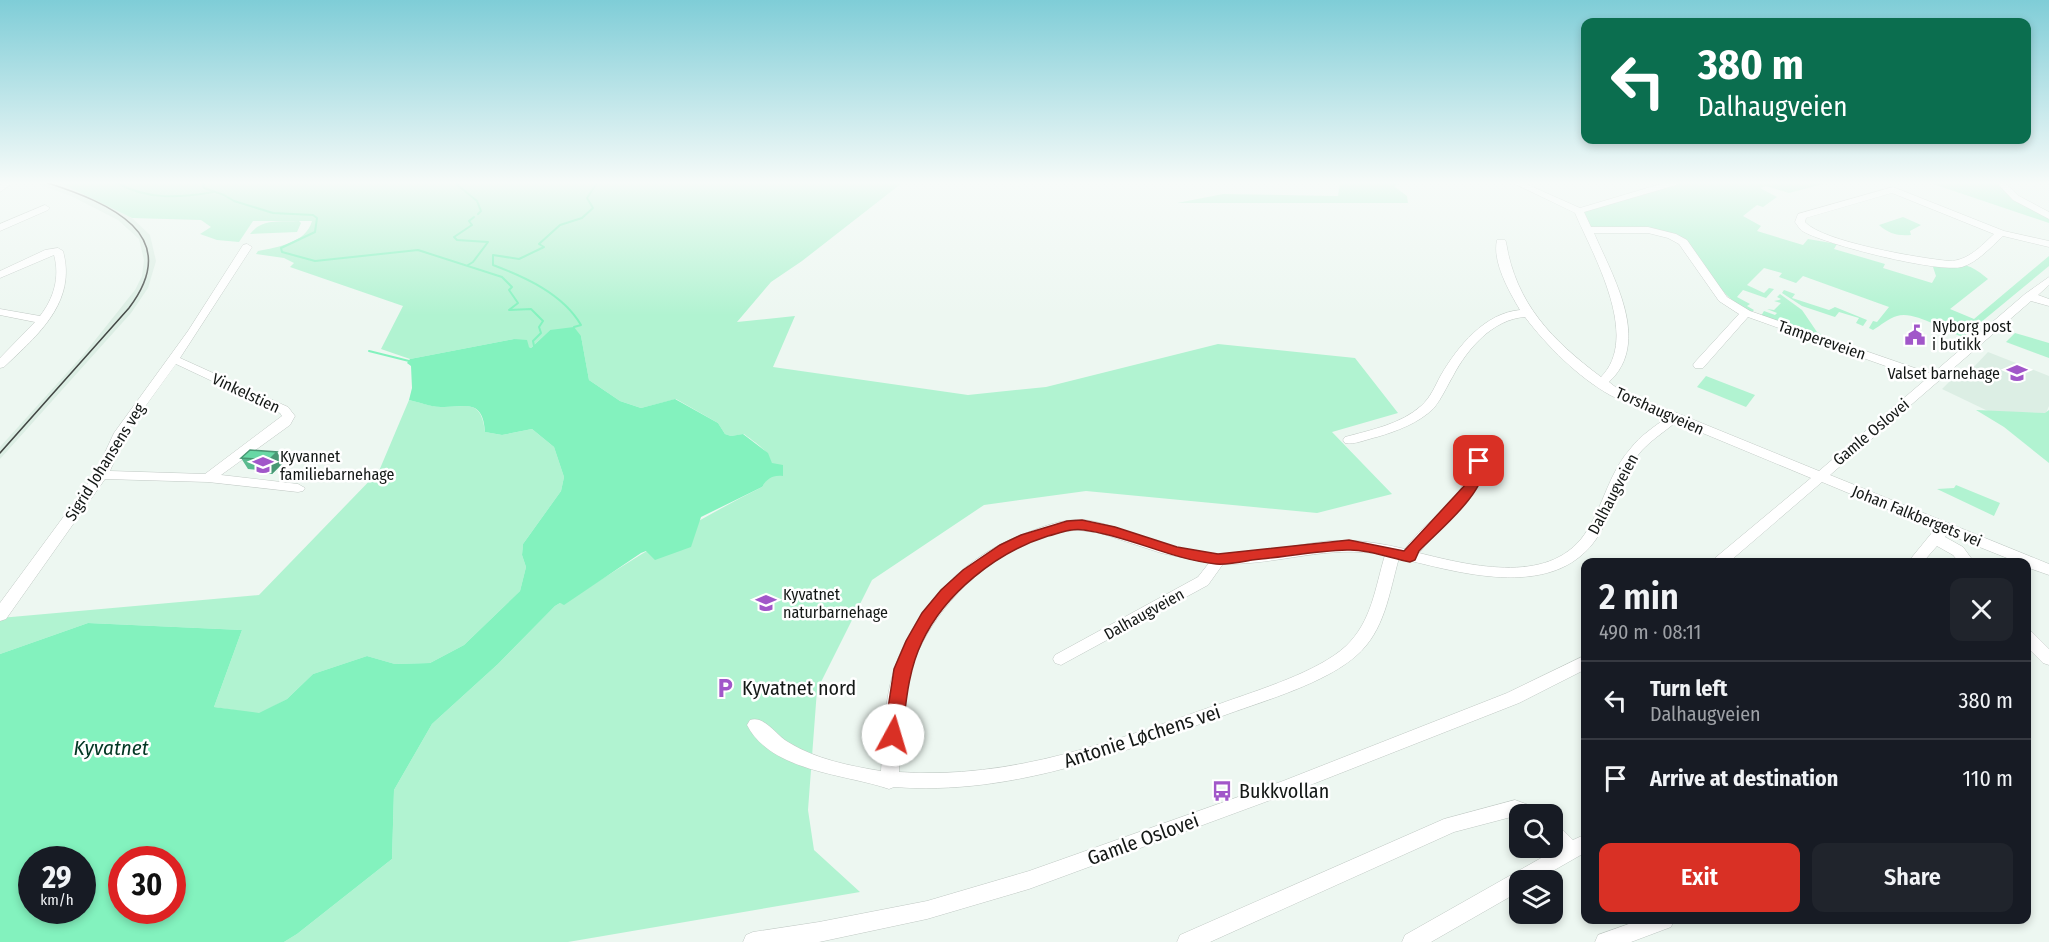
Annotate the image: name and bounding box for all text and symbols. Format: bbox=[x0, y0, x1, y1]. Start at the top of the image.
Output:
text: 380 m bbox=[1698, 40, 1804, 90]
icon: left bbox=[1599, 42, 1677, 120]
text: Dalhaugveien bbox=[1698, 91, 1847, 123]
street label: Tampereveien bbox=[1776, 316, 1868, 364]
place label: Nyborg post i butikk bbox=[1932, 317, 2012, 354]
public building icon: Nyborg post i butikk bbox=[1903, 323, 1927, 347]
school or university icon: Valset barnehage bbox=[2005, 361, 2029, 385]
place label: Valset barnehage bbox=[1887, 364, 2000, 383]
street label: Vinkelstien bbox=[209, 369, 283, 417]
street label: Torshaugveien bbox=[1613, 383, 1707, 439]
street label: Gamle Oslovei bbox=[1829, 395, 1913, 469]
street label: Sigrid Johansens veg bbox=[61, 399, 149, 524]
pin bbox=[1453, 435, 1504, 486]
icon: arrive bbox=[1462, 444, 1495, 477]
place label: Kyvannet familiebarnehage bbox=[280, 447, 394, 484]
street label: Dalhaugveien bbox=[1584, 450, 1642, 538]
school or university icon: Kyvannet familiebarnehage bbox=[251, 453, 275, 477]
street label: Johan Falkbergets vei bbox=[1849, 481, 1985, 551]
text: 2 min bbox=[1599, 575, 1679, 619]
button: close bbox=[1950, 578, 2013, 641]
street label: Dalhaugveien bbox=[1101, 584, 1187, 644]
place label: Kyvatnet naturbarnehage bbox=[783, 585, 888, 622]
school or university icon: Kyvatnet naturbarnehage bbox=[754, 591, 778, 615]
text: 490 m · 08:11 bbox=[1599, 620, 1701, 644]
text: Turn left bbox=[1650, 675, 1728, 702]
parking icon: Kyvatnet nord bbox=[713, 676, 737, 700]
place label: Kyvatnet nord bbox=[742, 676, 856, 700]
icon: left bbox=[1599, 684, 1632, 717]
text: 380 m bbox=[1959, 687, 2013, 714]
street label: Antonie Løchens vei bbox=[1061, 699, 1223, 773]
text: Dalhaugveien bbox=[1650, 702, 1761, 726]
position arrow bbox=[861, 703, 925, 767]
water label: Kyvatnet bbox=[73, 735, 149, 761]
icon: arrive bbox=[1599, 762, 1632, 795]
text: Arrive at destination bbox=[1650, 765, 1838, 792]
text: 110 m bbox=[1963, 765, 2013, 792]
bus stop icon: Bukkvollan bbox=[1210, 779, 1234, 803]
place label: Bukkvollan bbox=[1239, 779, 1329, 803]
map controls bbox=[1509, 804, 1563, 924]
button: search bbox=[1509, 804, 1563, 858]
street label: Gamle Oslovei bbox=[1084, 808, 1202, 870]
button: Exit bbox=[1599, 843, 1800, 912]
button: Share bbox=[1812, 843, 2013, 912]
speed limit sign: 30 bbox=[108, 846, 186, 924]
text: 29 bbox=[42, 860, 72, 896]
button: layers bbox=[1509, 870, 1563, 924]
text: km/h bbox=[40, 891, 74, 909]

